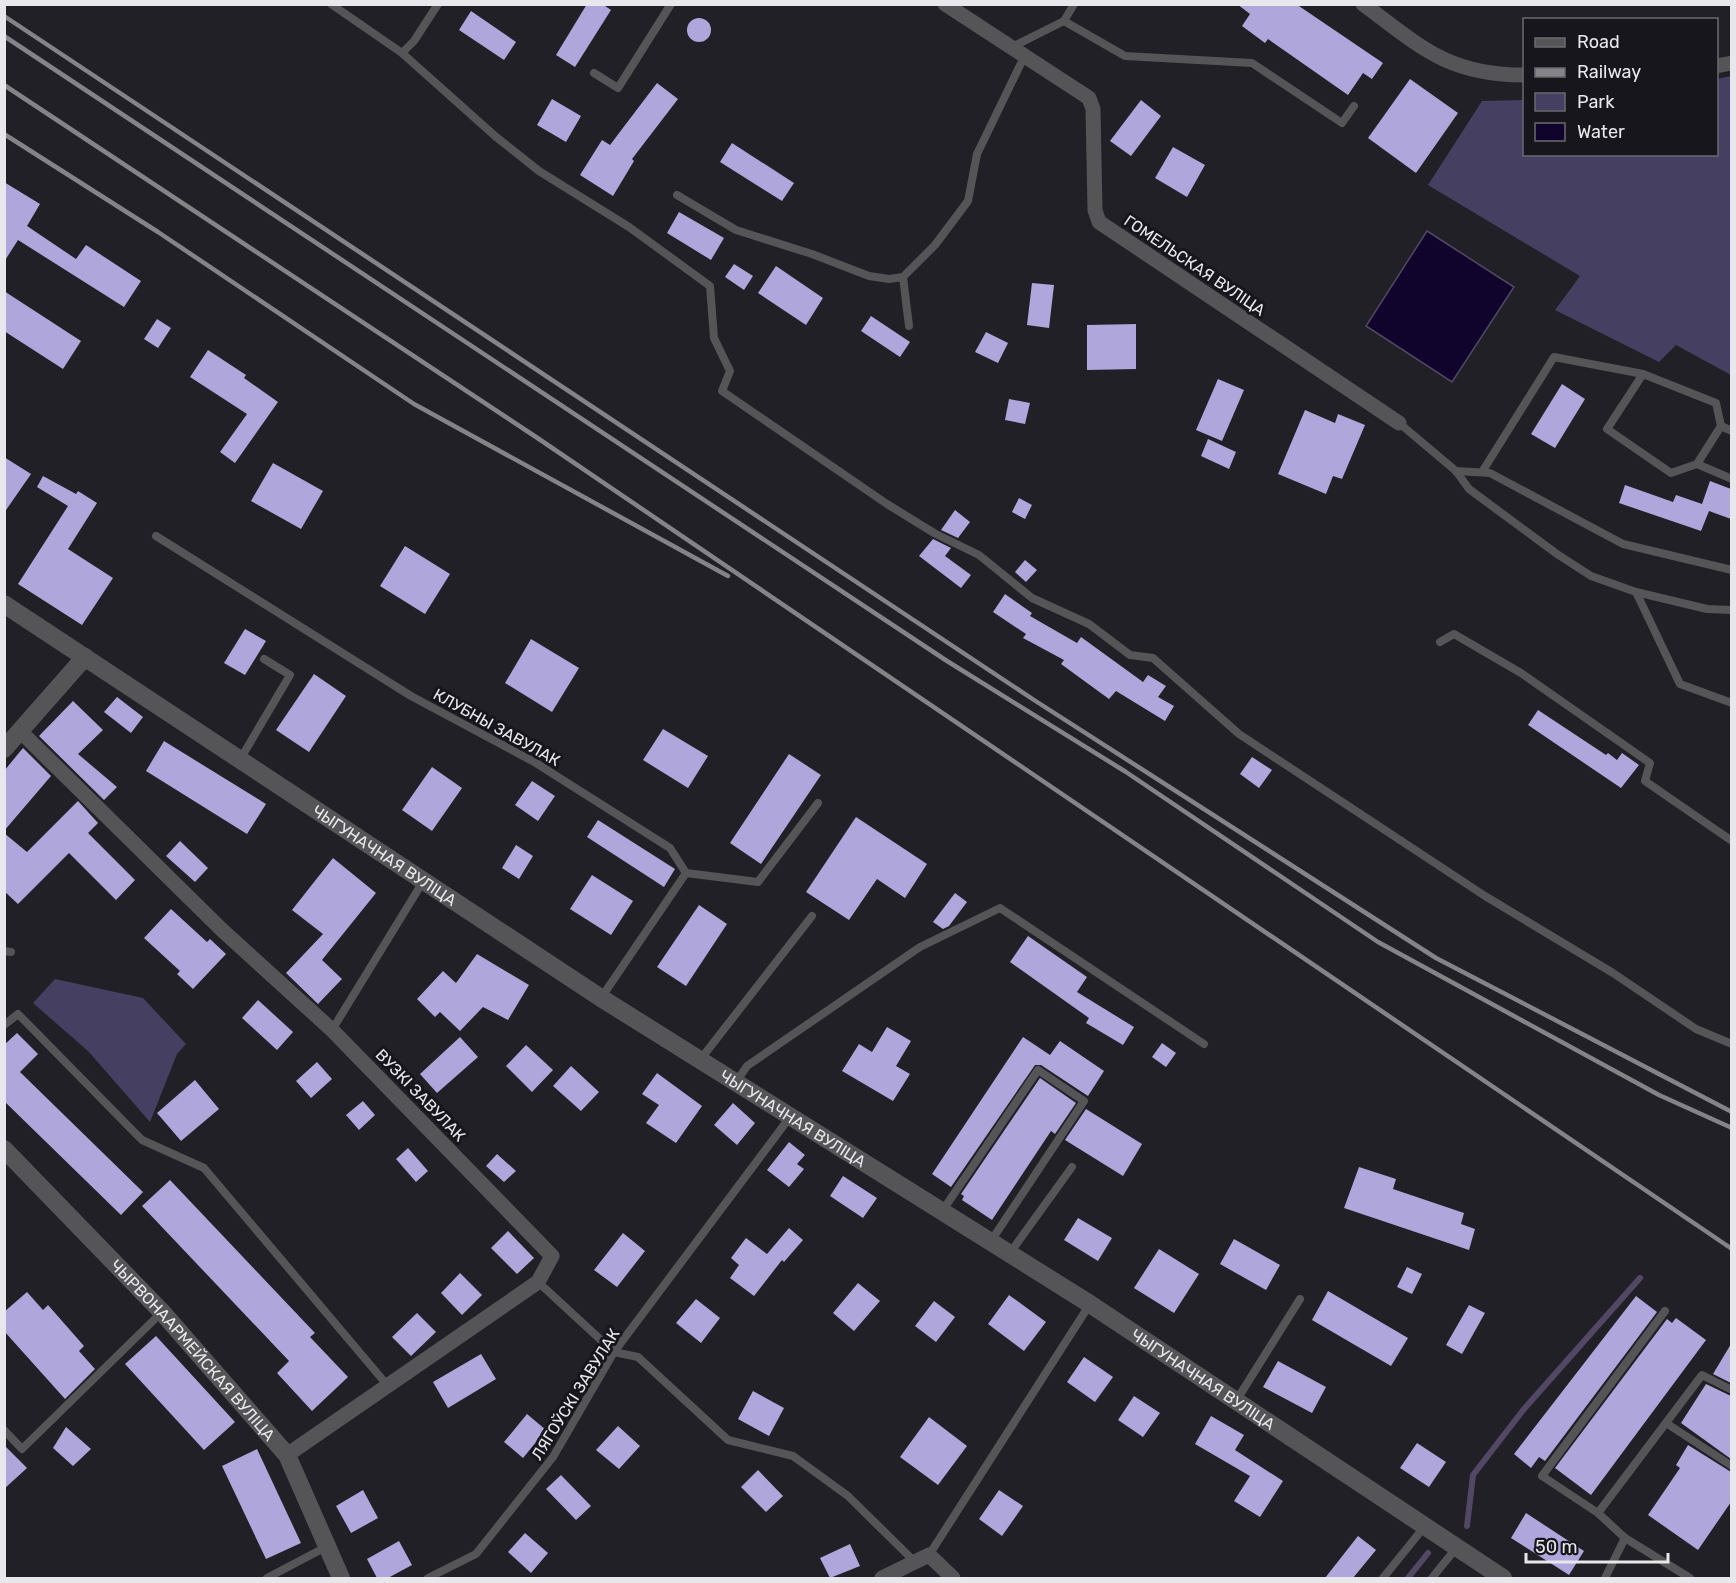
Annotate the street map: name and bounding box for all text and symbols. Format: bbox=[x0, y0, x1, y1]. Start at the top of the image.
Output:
legend bbox=[1523, 18, 1718, 156]
text: Road bbox=[1577, 31, 1620, 53]
text: Railway bbox=[1577, 61, 1641, 83]
text: Park bbox=[1577, 91, 1615, 113]
text: Water bbox=[1577, 121, 1625, 143]
street label: ГОМЕЛЬСКАЯ ВУЛІЦА bbox=[1121, 211, 1269, 320]
street label: КЛУБНЫ ЗАВУЛАК bbox=[430, 685, 564, 770]
street label: ЧЫГУНАЧНАЯ ВУЛІЦА bbox=[309, 801, 460, 910]
street label: ВУЗКІ ЗАВУЛАК bbox=[372, 1045, 470, 1146]
street label: ЧЫГУНАЧНАЯ ВУЛІЦА bbox=[716, 1066, 870, 1172]
street label: ЧЫРВОНААРМЕЙСКАЯ ВУЛІЦА bbox=[106, 1256, 279, 1445]
street label: ЛЯГОЎСКІ ЗАВУЛАК bbox=[527, 1325, 624, 1464]
street label: ЧЫГУНАЧНАЯ ВУЛІЦА bbox=[1127, 1325, 1279, 1434]
scale bar bbox=[1526, 1526, 1668, 1564]
text: 50 m bbox=[1535, 1536, 1578, 1558]

